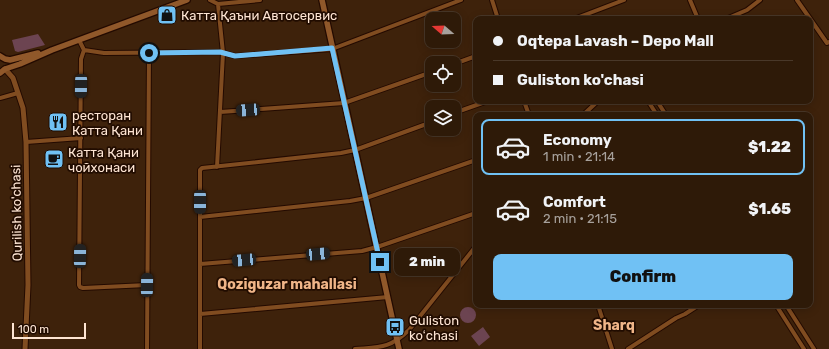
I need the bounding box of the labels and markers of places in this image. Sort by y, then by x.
shop icon: Катта Қаъни Автосервис [156,4,178,26]
place label: Катта Қаъни Автосервис [181,8,337,23]
place label: ресторан Катта Қани [72,108,143,138]
restaurant icon: ресторан Катта Қани [47,111,69,133]
place label: Катта Қани чойхонаси [68,145,139,175]
cafe icon: Катта Қани чойхонаси [43,148,65,170]
place label: Guliston koʻchasi [409,313,459,343]
bus stop icon: Guliston koʻchasi [384,316,406,338]

